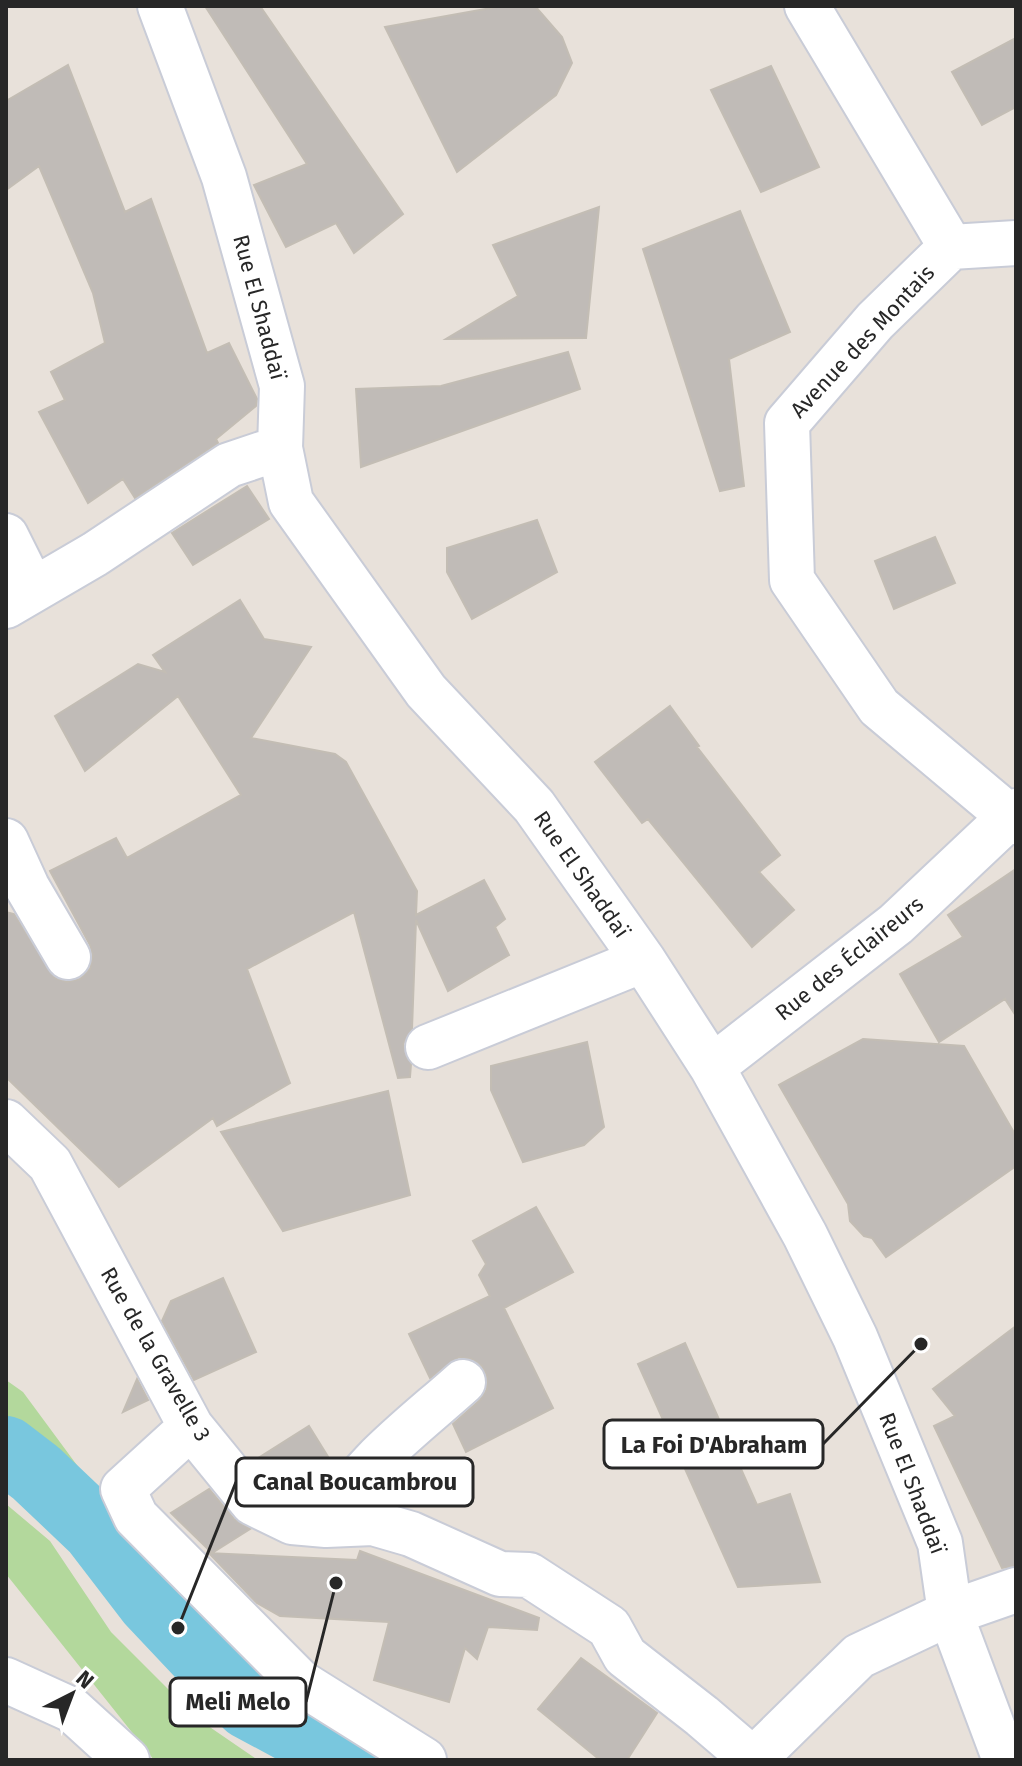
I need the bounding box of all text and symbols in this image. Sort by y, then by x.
street label: Rue El Shaddaï [227,232,292,383]
street label: Avenue des Montais [785,259,940,423]
street label: Rue El Shaddaï [528,805,636,944]
street label: Rue des Éclaireurs [770,890,929,1026]
street label: Rue de la Gravelle 3 [95,1262,216,1446]
street label: Rue El Shaddaï [873,1409,952,1558]
callout: La Foi D'Abraham [604,1420,823,1468]
text: La Foi D'Abraham [621,1431,807,1459]
callout: Canal Boucambrou [236,1458,473,1506]
text: Canal Boucambrou [253,1468,457,1496]
north arrow [32,1654,112,1734]
text: N [71,1665,100,1694]
callout: Meli Melo [170,1678,306,1726]
text: Meli Melo [186,1688,290,1716]

